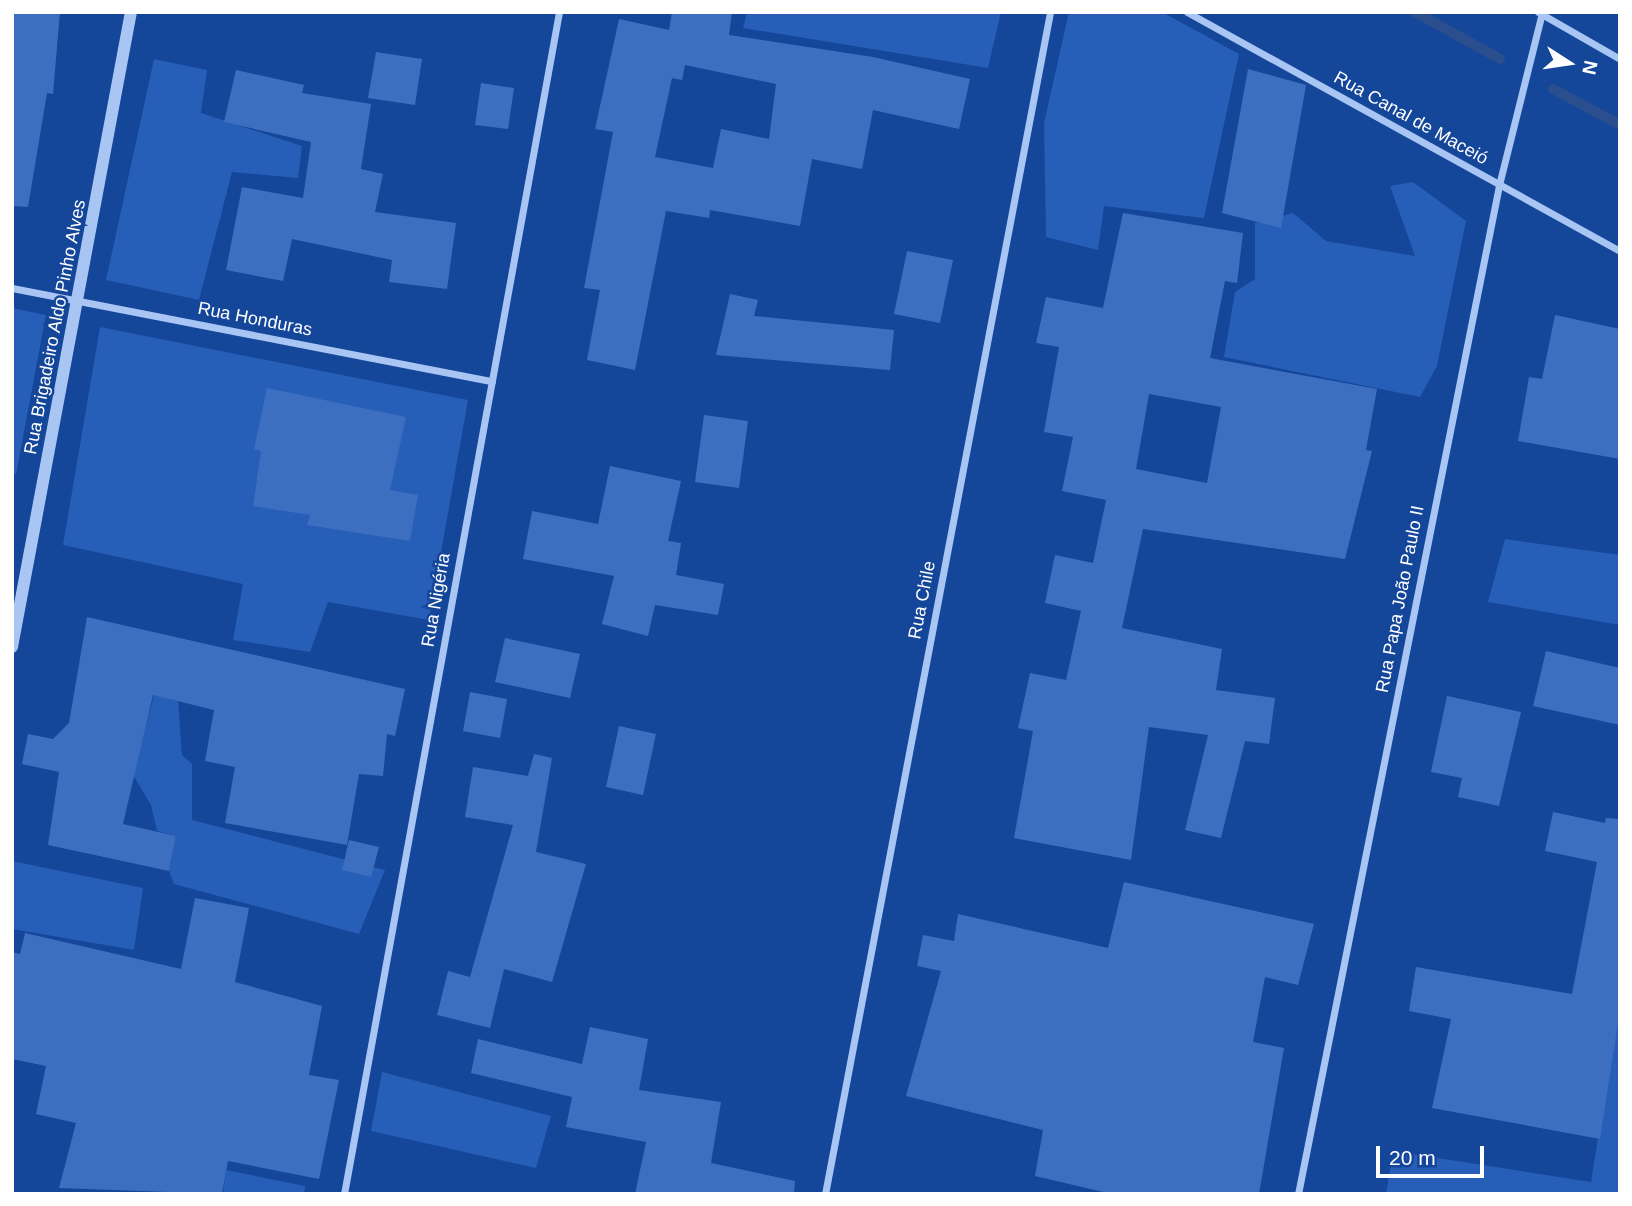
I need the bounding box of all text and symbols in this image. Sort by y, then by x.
north arrow [1534,28,1604,98]
text: N [1578,59,1602,76]
street label: Rua Canal de Maceió [1330,67,1492,169]
street label: Rua Brigadeiro Aldo Pinho Alves [19,197,91,457]
street label: Rua Honduras [196,297,314,341]
street label: Rua Papa João Paulo II [1371,504,1429,694]
street label: Rua Nigéria [417,551,455,649]
street label: Rua Chile [904,559,940,641]
scale bar [1380,1132,1488,1176]
text: 20 m [1389,1146,1436,1169]

